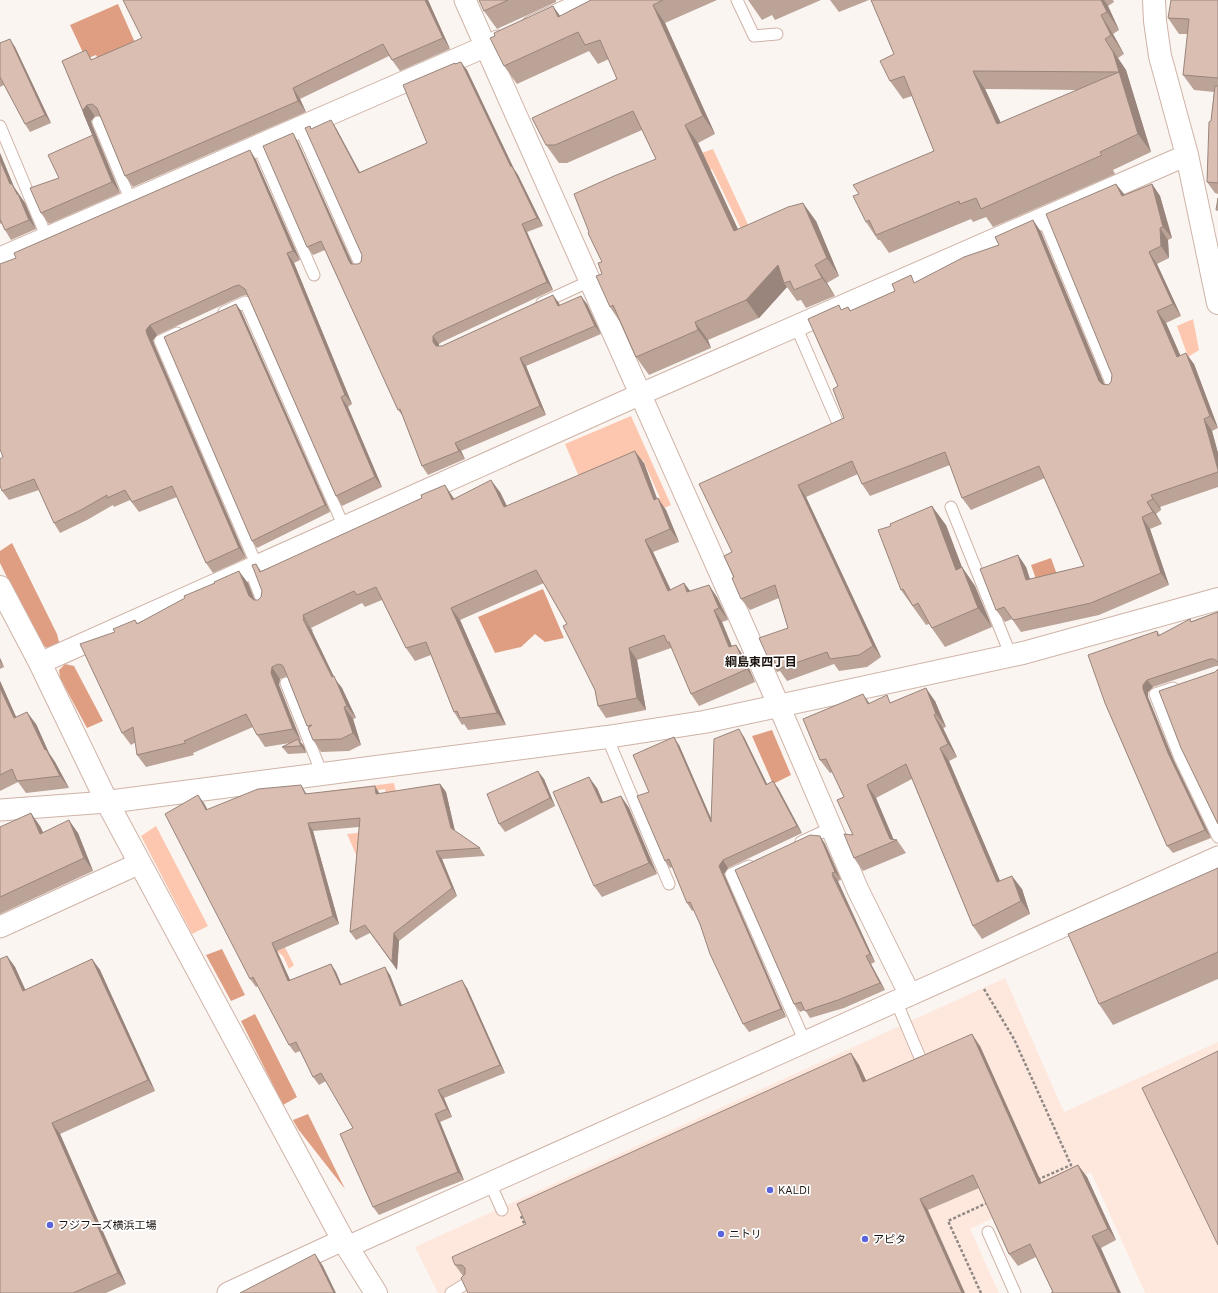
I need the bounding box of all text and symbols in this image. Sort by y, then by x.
district label: 綱島東四丁目 [725,655,797,669]
place label: KALDI [778,1184,810,1197]
marker: KALDI [765,1185,775,1195]
place label: フジフーズ横浜工場 [58,1219,156,1232]
marker: フジフーズ横浜工場 [45,1220,55,1230]
place label: ニトリ [729,1228,762,1241]
marker: ニトリ [716,1229,726,1239]
place label: アピタ [873,1233,906,1246]
marker: アピタ [860,1234,870,1244]

